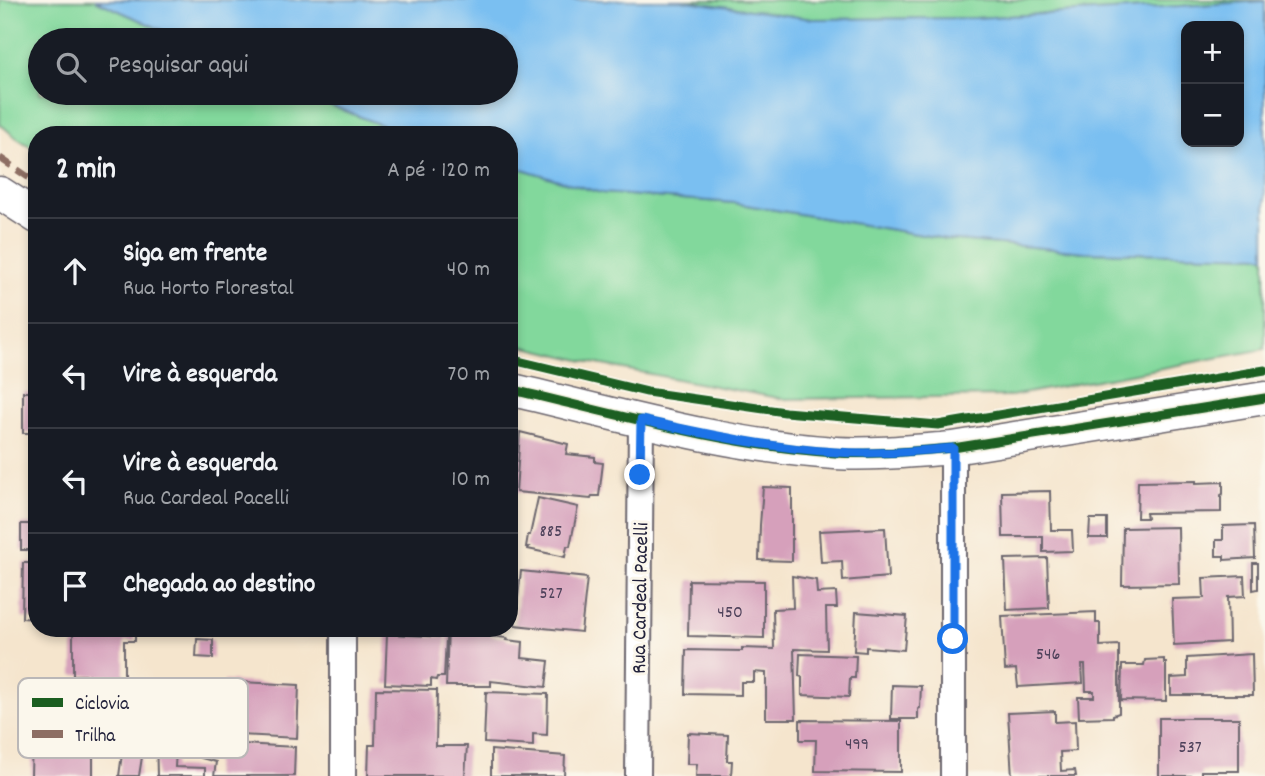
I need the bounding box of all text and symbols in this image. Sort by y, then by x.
map controls [1181,21,1244,147]
button: + [1181,21,1244,84]
search box [28,28,518,105]
icon: search [52,48,90,86]
text: Pesquisar aqui [108,48,248,85]
button: − [1181,84,1244,147]
text: 2 min [56,150,116,193]
text: A pé · 120 m [387,155,490,188]
text: Siga em frente [123,236,267,273]
icon: ahead [56,252,94,290]
text: 40 m [447,254,490,287]
text: Rua Horto Florestal [123,273,294,306]
icon: left [56,357,94,395]
text: Vire à esquerda [123,357,277,394]
text: 70 m [448,359,490,392]
text: Vire à esquerda [123,446,277,483]
route end [624,459,655,490]
icon: left [56,462,94,500]
text: 10 m [451,464,490,497]
text: Rua Cardeal Pacelli [123,483,289,516]
house number: 885 [540,520,562,545]
street label: Rua Cardeal Pacelli [626,522,658,674]
icon: arrive [56,567,94,605]
text: Chegada ao destino [123,567,315,604]
house number: 527 [539,582,563,607]
house number: 450 [717,601,743,626]
route start [937,623,968,654]
house number: 546 [1036,643,1060,668]
legend [18,678,248,758]
text: Ciclovia [75,692,130,719]
text: Trilha [75,724,116,751]
house number: 499 [845,733,869,758]
house number: 537 [1178,736,1202,761]

